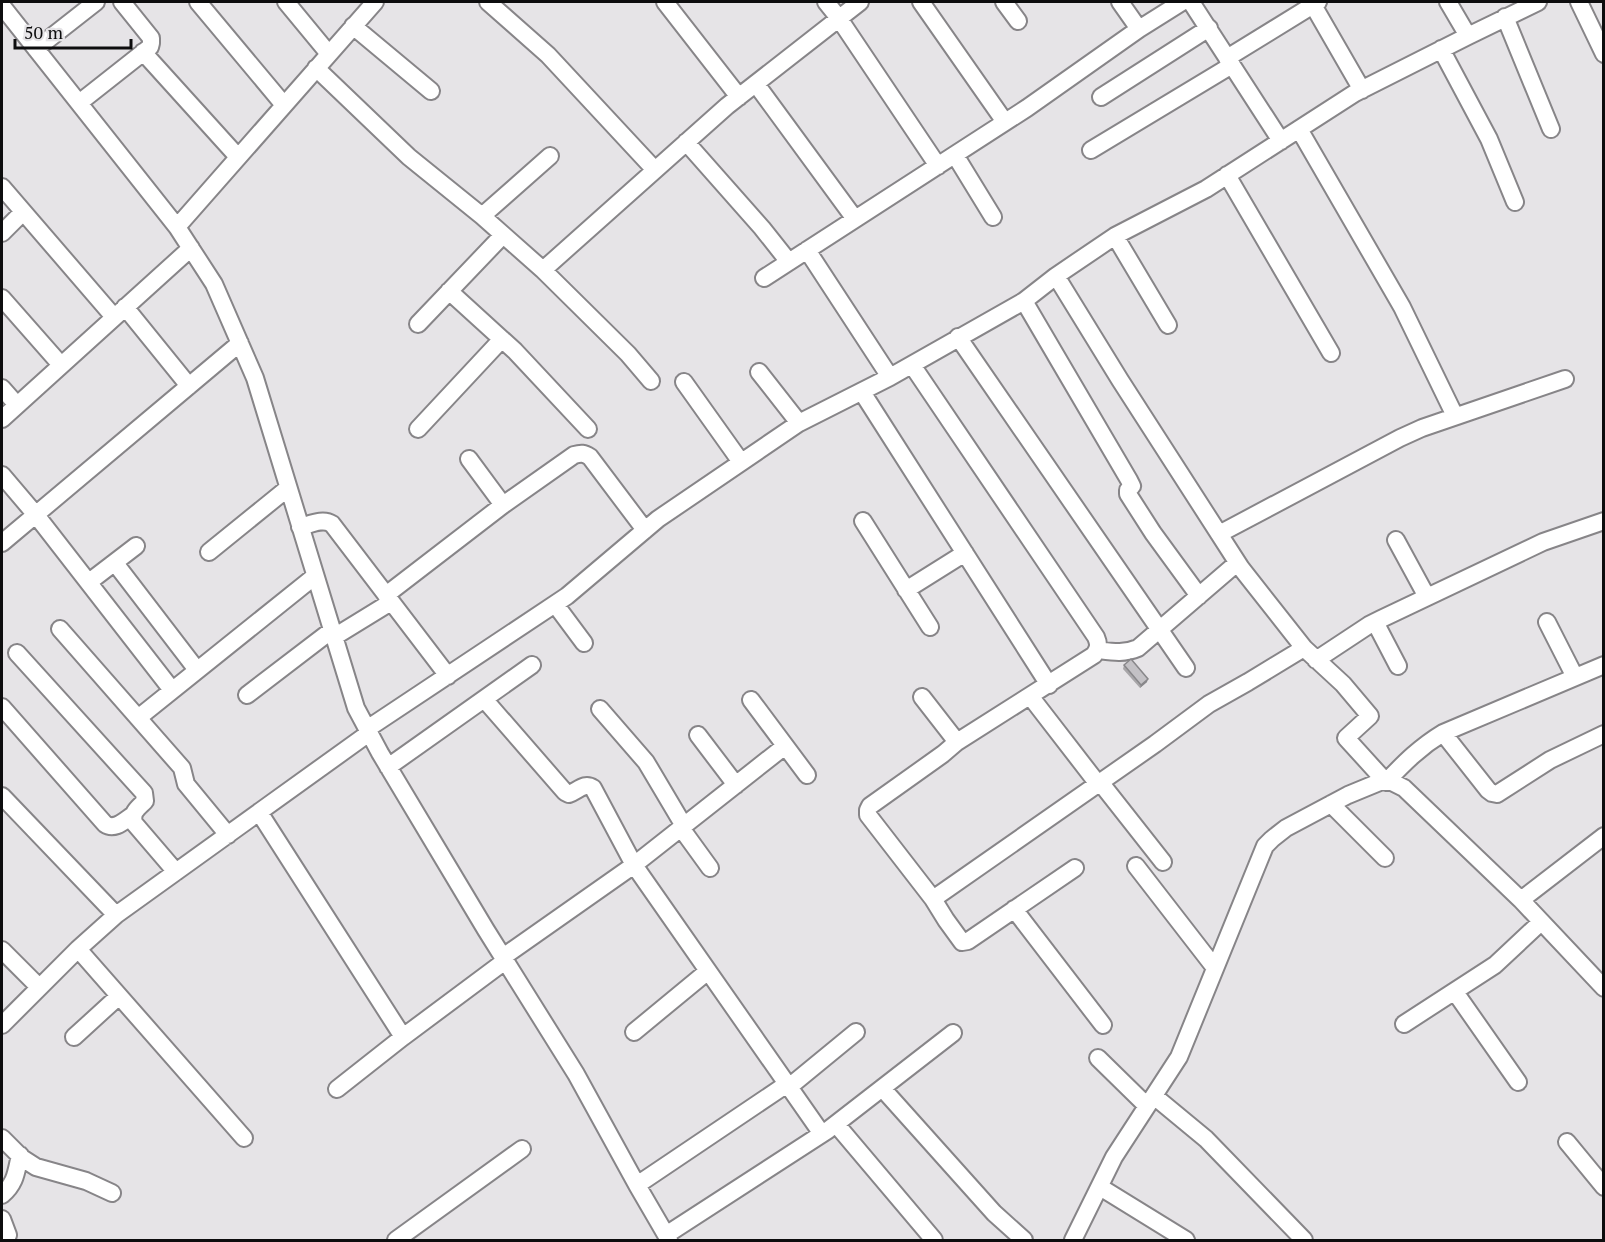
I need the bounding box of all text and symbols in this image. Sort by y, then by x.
scale bar [15,12,130,50]
text: 50 m [24,20,64,44]

